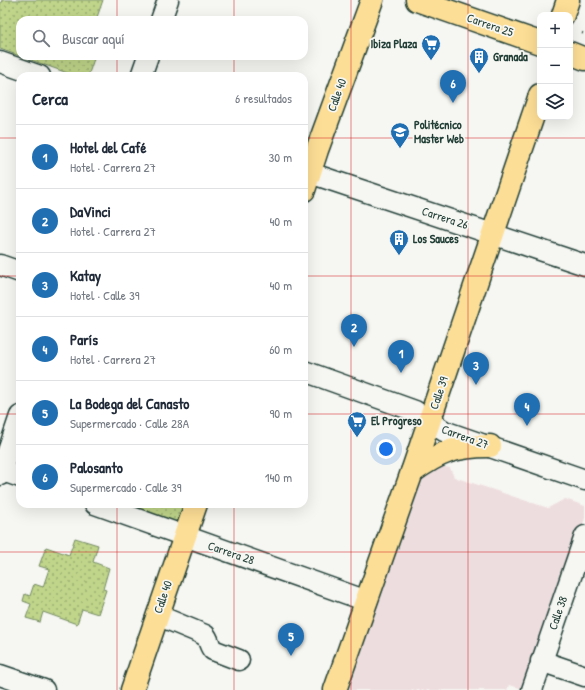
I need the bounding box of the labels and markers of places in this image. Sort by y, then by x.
supermarket icon: Ibiza Plaza [420,33,442,61]
place label: Ibiza Plaza [370,35,417,52]
building icon: Granada [468,46,490,74]
place label: Granada [493,48,528,65]
pin: 6 [440,70,466,103]
place label: Politécnico Master Web [414,116,464,147]
school or university icon: Politécnico Master Web [389,121,411,149]
building icon: Los Sauces [388,228,410,256]
place label: Los Sauces [413,230,459,247]
pin: 2 [341,314,367,347]
pin: 1 [388,340,414,373]
pin: 3 [463,352,489,385]
pin: 4 [514,393,540,426]
supermarket icon: El Progreso [346,410,368,438]
place label: El Progreso [371,412,422,430]
pin: 5 [278,623,304,656]

